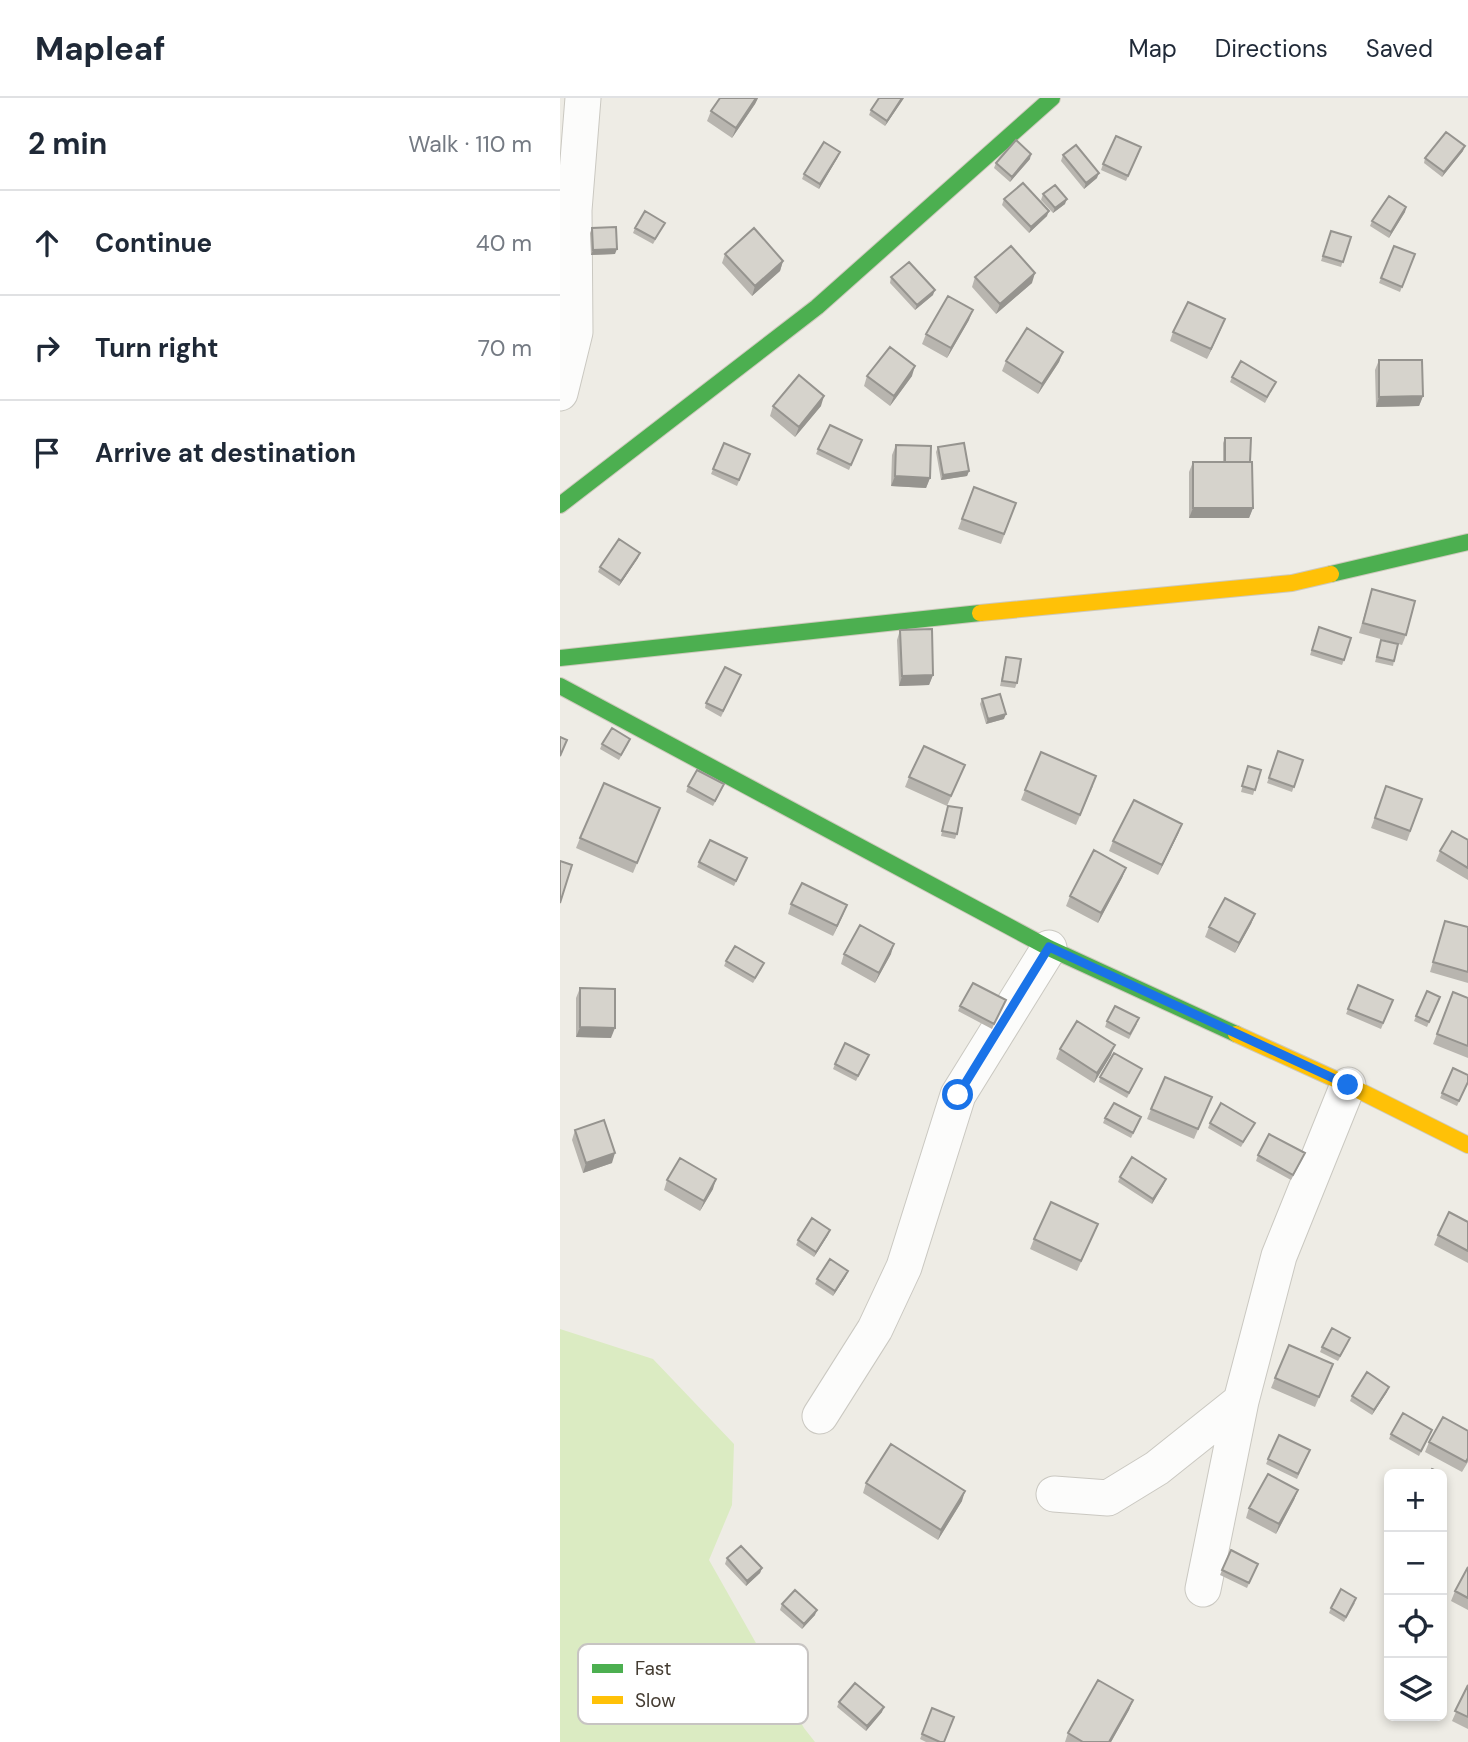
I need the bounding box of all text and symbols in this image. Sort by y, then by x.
text: Mapleaf [35,27,165,70]
text: Map [1129,33,1177,64]
text: Directions [1215,33,1328,64]
text: Saved [1366,33,1433,64]
text: 2 min [28,124,107,163]
text: Walk · 110 m [408,129,532,159]
icon: ahead [28,224,66,262]
text: Continue [95,226,212,260]
text: 40 m [476,228,532,258]
icon: right [28,329,66,367]
text: Turn right [95,331,219,365]
text: 70 m [478,333,532,363]
icon: arrive [28,434,66,472]
text: Arrive at destination [95,436,356,470]
route end [1332,1069,1363,1100]
route start [942,1079,973,1110]
map controls [1384,1469,1447,1721]
button: + [1384,1469,1447,1532]
button: − [1384,1532,1447,1595]
button: locate [1384,1595,1447,1658]
legend [578,1644,808,1724]
text: Fast [635,1656,671,1681]
button: layers [1384,1658,1447,1721]
text: Slow [635,1688,676,1713]

